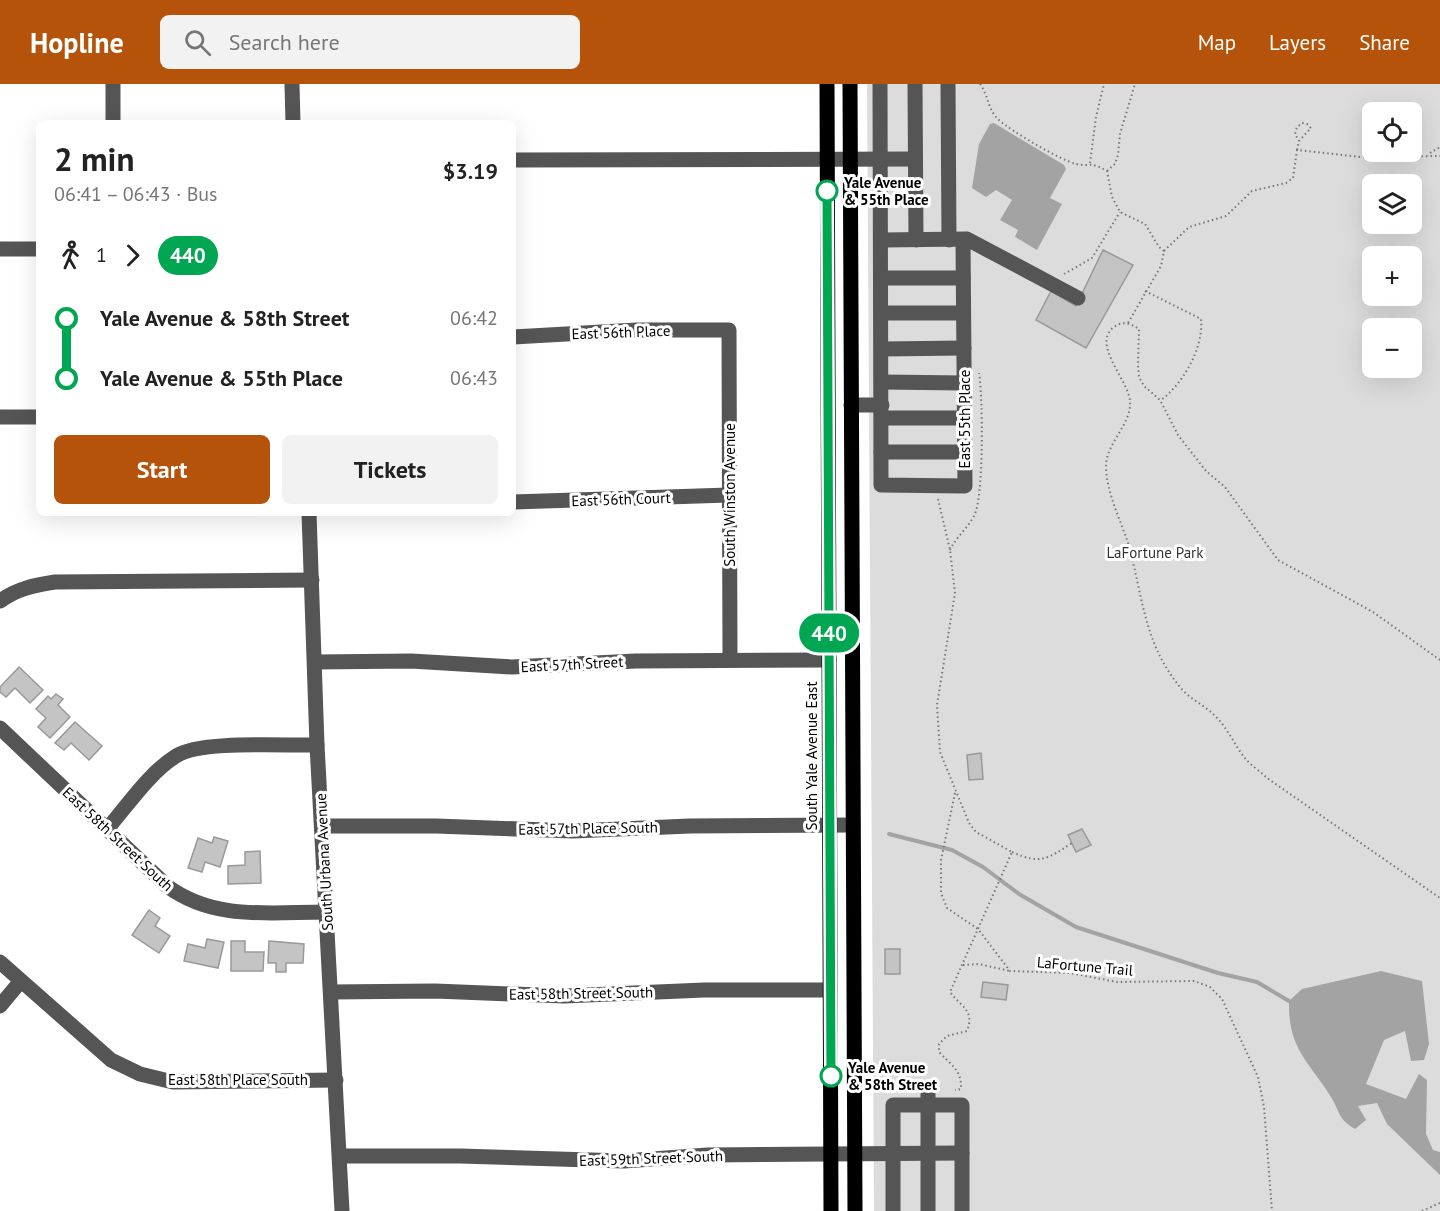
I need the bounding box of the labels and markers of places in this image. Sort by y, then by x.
place label: Yale Avenue & 55th Place [843,173,929,209]
marker: Yale Avenue & 55th Place [816,180,838,202]
place label: Yale Avenue & 58th Street [847,1058,938,1094]
marker: Yale Avenue & 58th Street [820,1065,842,1087]

